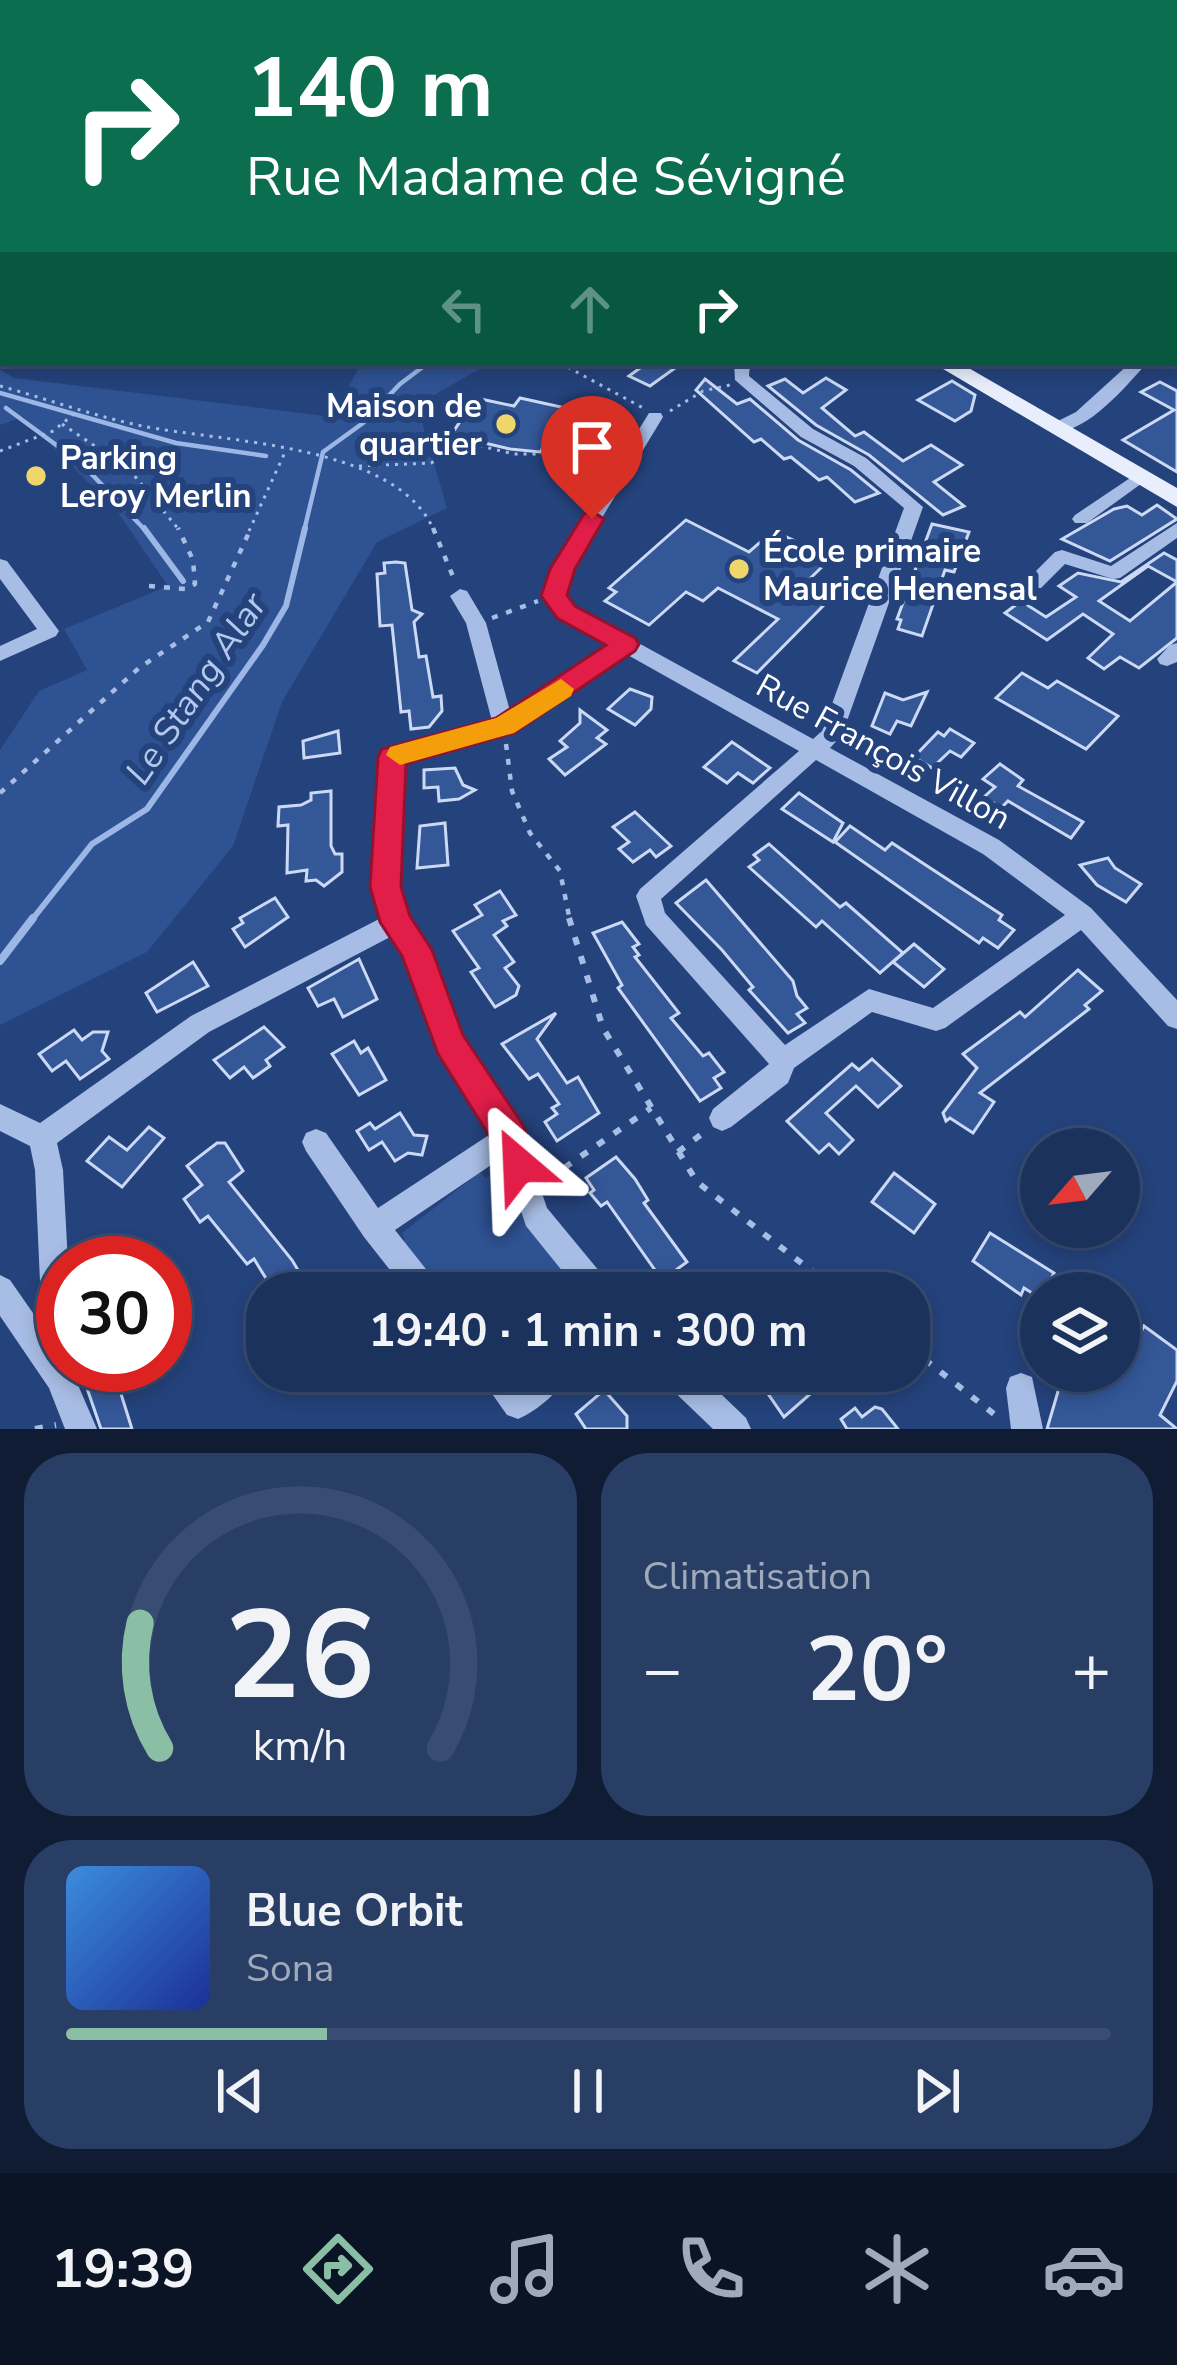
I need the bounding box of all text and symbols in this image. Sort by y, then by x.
text: 140 m [246,31,494,146]
icon: right [48,48,204,204]
text: Rue Madame de Sévigné [246,140,846,214]
icon: left [431,276,497,342]
icon: ahead [557,276,623,342]
icon: right [683,276,749,342]
place label: Maison de quartier [326,384,482,467]
pin [541,396,643,519]
marker: Maison de quartier [493,411,519,437]
icon: arrive [559,414,625,480]
place label: Parking Leroy Merlin [60,436,252,519]
marker: Parking Leroy Merlin [23,463,49,489]
place label: École primaire Maurice Henensal [763,529,1037,612]
marker: École primaire Maurice Henensal [726,556,752,582]
water label: Le Stang Alar [114,583,279,794]
street label: Rue François Villon [748,664,1019,841]
position arrow [456,1102,582,1228]
north arrow [1020,1128,1140,1248]
map controls [1020,1128,1140,1392]
speed limit sign: 30 [36,1236,192,1392]
button: layers [1020,1272,1140,1392]
text: 19:40 · 1 min · 300 m [368,1301,808,1362]
text: Climatisation [643,1550,872,1603]
text: 26 [225,1571,375,1741]
text: 20° [806,1609,948,1732]
text: − [643,1625,682,1715]
text: + [1071,1625,1111,1715]
text: km/h [253,1716,348,1774]
text: Blue Orbit [246,1881,463,1942]
text: Sona [246,1942,335,1995]
icon: previous [207,2058,273,2124]
icon: pause [555,2058,621,2124]
icon: next [904,2058,970,2124]
icon: directions [296,2227,380,2311]
icon: music [483,2227,567,2311]
icon: phone [669,2227,753,2311]
icon: climate [855,2227,939,2311]
icon: car [1042,2227,1126,2311]
text: 19:39 [51,2232,194,2306]

